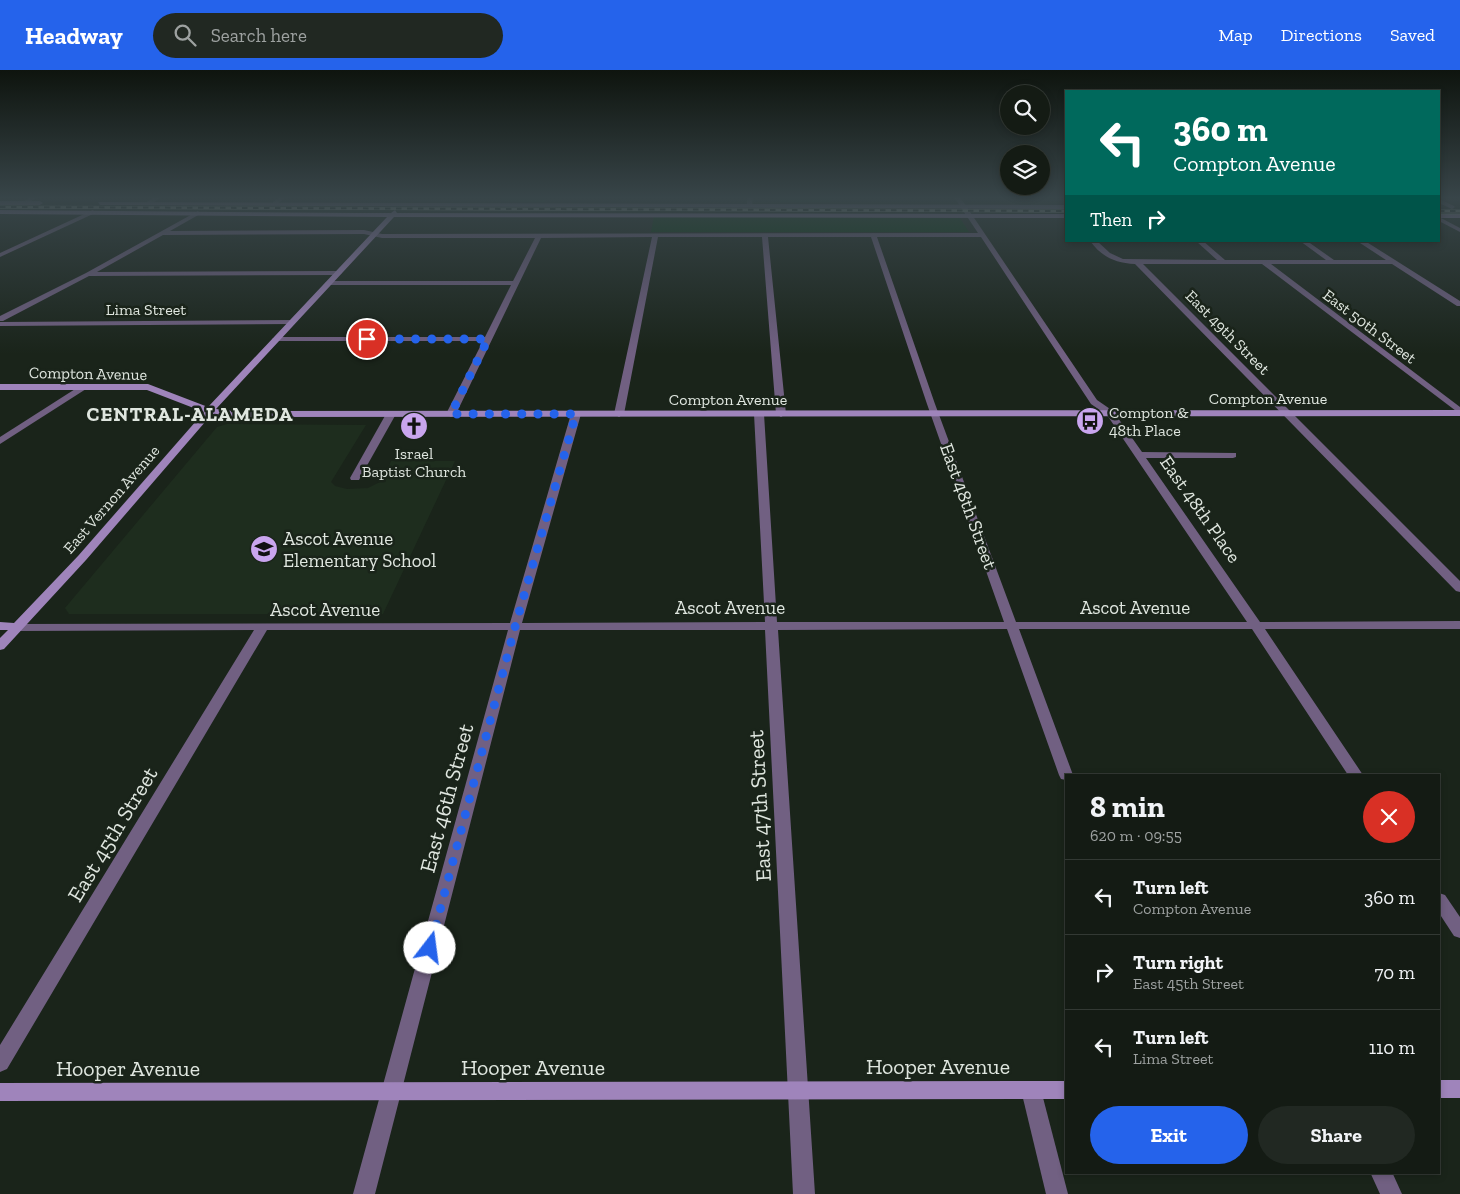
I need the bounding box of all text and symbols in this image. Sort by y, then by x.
search box [153,13,503,58]
text: Headway [25,21,123,50]
icon: search [171,21,199,49]
text: Search here [211,24,307,47]
text: Map [1218,24,1253,46]
text: Directions [1281,24,1362,46]
text: Saved [1390,24,1435,46]
map controls [1000,85,1050,195]
button: search [1000,85,1050,135]
text: 360 m [1173,108,1268,150]
icon: left [1090,110,1155,175]
button: layers [1000,145,1050,195]
text: Compton Avenue [1173,150,1336,177]
icon: right [1142,205,1170,233]
text: Then [1090,208,1132,231]
street label: East 50th Street [1319,285,1420,368]
street label: East 49th Street [1182,286,1274,378]
street label: Lima Street [106,300,186,319]
pin [346,318,388,360]
icon: arrive [353,325,381,353]
street label: Compton Avenue [29,363,147,384]
street label: Compton Avenue [1209,389,1327,408]
street label: Compton Avenue [669,390,787,409]
district label: CENTRAL-ALAMEDA [87,402,293,426]
place label: Compton & 48th Place [1109,403,1189,440]
bus stop icon: Compton & 48th Place [1075,406,1105,436]
church icon: Israel Baptist Church [399,411,429,441]
street label: East 48th Street [935,440,1002,572]
street label: East Vernon Avenue [59,441,164,557]
place label: Israel Baptist Church [362,444,466,481]
street label: East 48th Place [1155,451,1246,567]
place label: Ascot Avenue Elementary School [283,527,436,572]
school or university icon: Ascot Avenue Elementary School [249,534,279,564]
street label: Ascot Avenue [675,596,785,619]
street label: Ascot Avenue [1080,596,1190,619]
street label: Ascot Avenue [270,598,380,621]
street label: East 46th Street [414,720,480,876]
street label: East 47th Street [742,729,777,882]
street label: East 45th Street [62,761,164,907]
text: 8 min [1090,789,1165,825]
button: close [1363,791,1415,843]
text: 620 m · 09:55 [1090,826,1182,845]
text: Turn left [1133,876,1208,899]
icon: left [1090,883,1118,911]
text: 360 m [1364,886,1415,909]
text: Compton Avenue [1133,899,1251,918]
position arrow [403,921,455,973]
text: Turn right [1133,951,1223,974]
icon: right [1090,958,1118,986]
text: 70 m [1374,961,1415,984]
text: East 45th Street [1133,974,1244,993]
text: Turn left [1133,1026,1208,1049]
icon: left [1090,1033,1118,1061]
text: 110 m [1369,1036,1415,1059]
text: Lima Street [1133,1049,1214,1068]
street label: Hooper Avenue [866,1053,1010,1080]
street label: Hooper Avenue [461,1054,605,1081]
street label: Hooper Avenue [56,1055,200,1082]
button: Exit [1090,1106,1248,1164]
button: Share [1258,1106,1415,1164]

